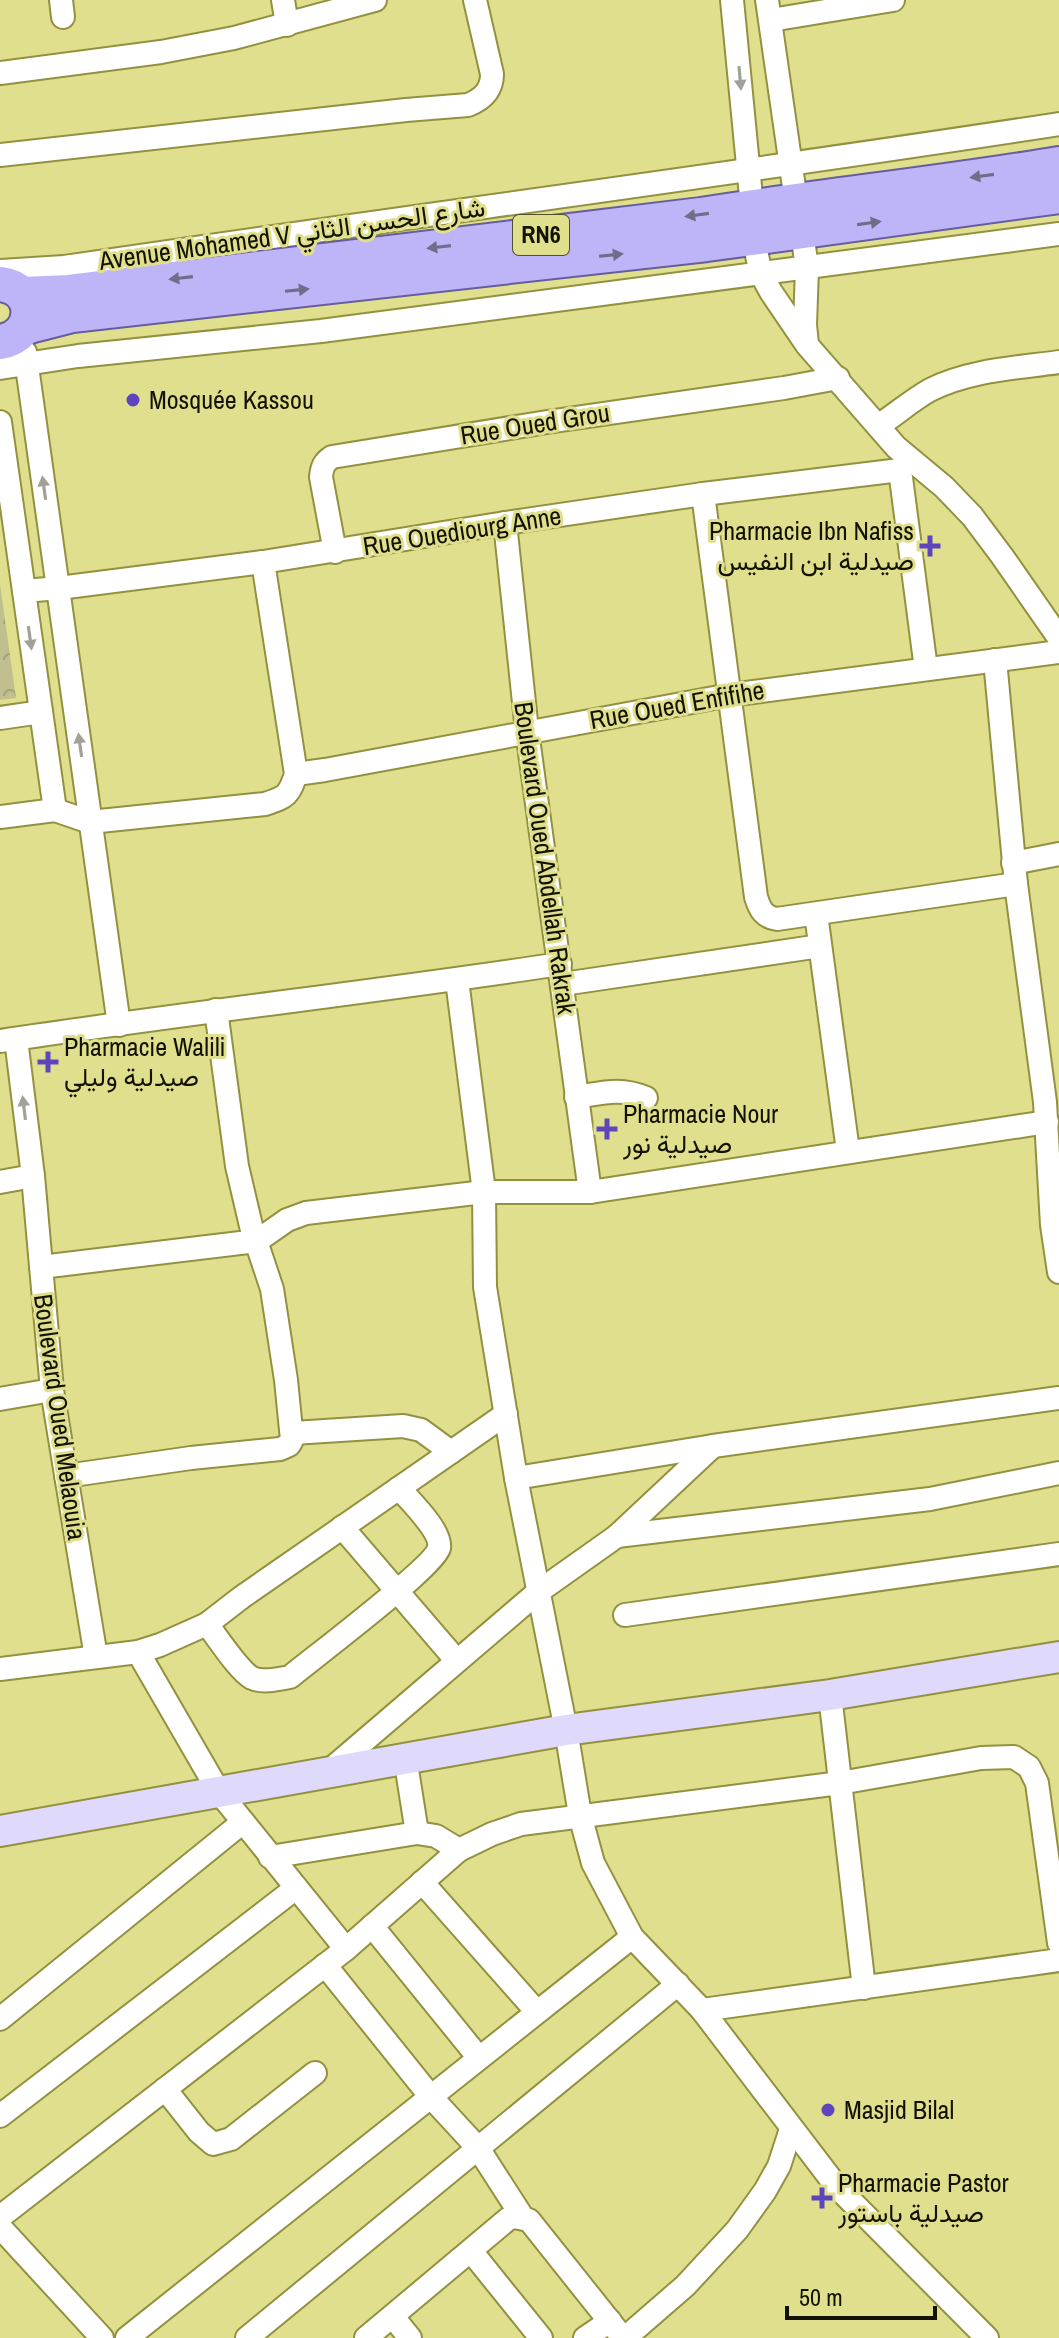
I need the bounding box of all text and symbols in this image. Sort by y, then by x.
one-way arrow [734,66,747,91]
one-way arrow [969,170,994,183]
street label: Avenue Mohamed V شارع الحسن الثاني [96,189,488,282]
one-way arrow [684,209,709,222]
road number: RN6 [513,215,569,255]
one-way arrow [857,216,882,229]
one-way arrow [426,241,451,254]
one-way arrow [599,248,624,261]
one-way arrow [168,272,193,285]
one-way arrow [285,283,310,296]
place label: Mosquée Kassou [149,382,314,417]
marker: Mosquée Kassou [124,391,142,409]
street label: Rue Oued Grou [458,394,612,453]
one-way arrow [37,475,50,500]
street label: Rue Ouediourg Anne [360,498,564,563]
place label: Pharmacie Ibn Nafiss صيدلية ابن النفيس [709,513,914,578]
marker: Pharmacie Ibn Nafiss صيدلية ابن النفيس [921,537,939,555]
one-way arrow [24,626,37,651]
street label: Rue Oued Enfifihe [587,672,767,737]
street label: Boulevard Oued Abdellah Rakrak [506,699,585,1017]
one-way arrow [73,732,86,757]
place label: Pharmacie Walili صيدلية وليلي [64,1029,226,1098]
marker: Pharmacie Walili صيدلية وليلي [39,1053,57,1071]
one-way arrow [18,1095,31,1120]
place label: Pharmacie Nour صيدلية نور [622,1096,778,1161]
marker: Pharmacie Nour صيدلية نور [598,1120,616,1138]
street label: Boulevard Oued Melaouia [26,1292,95,1542]
place label: Masjid Bilal [844,2092,954,2127]
marker: Masjid Bilal [819,2101,837,2119]
place label: Pharmacie Pastor صيدلية باستور [837,2165,1009,2230]
marker: Pharmacie Pastor صيدلية باستور [813,2189,831,2207]
scale bar [787,2270,935,2320]
text: 50 m [799,2281,843,2313]

